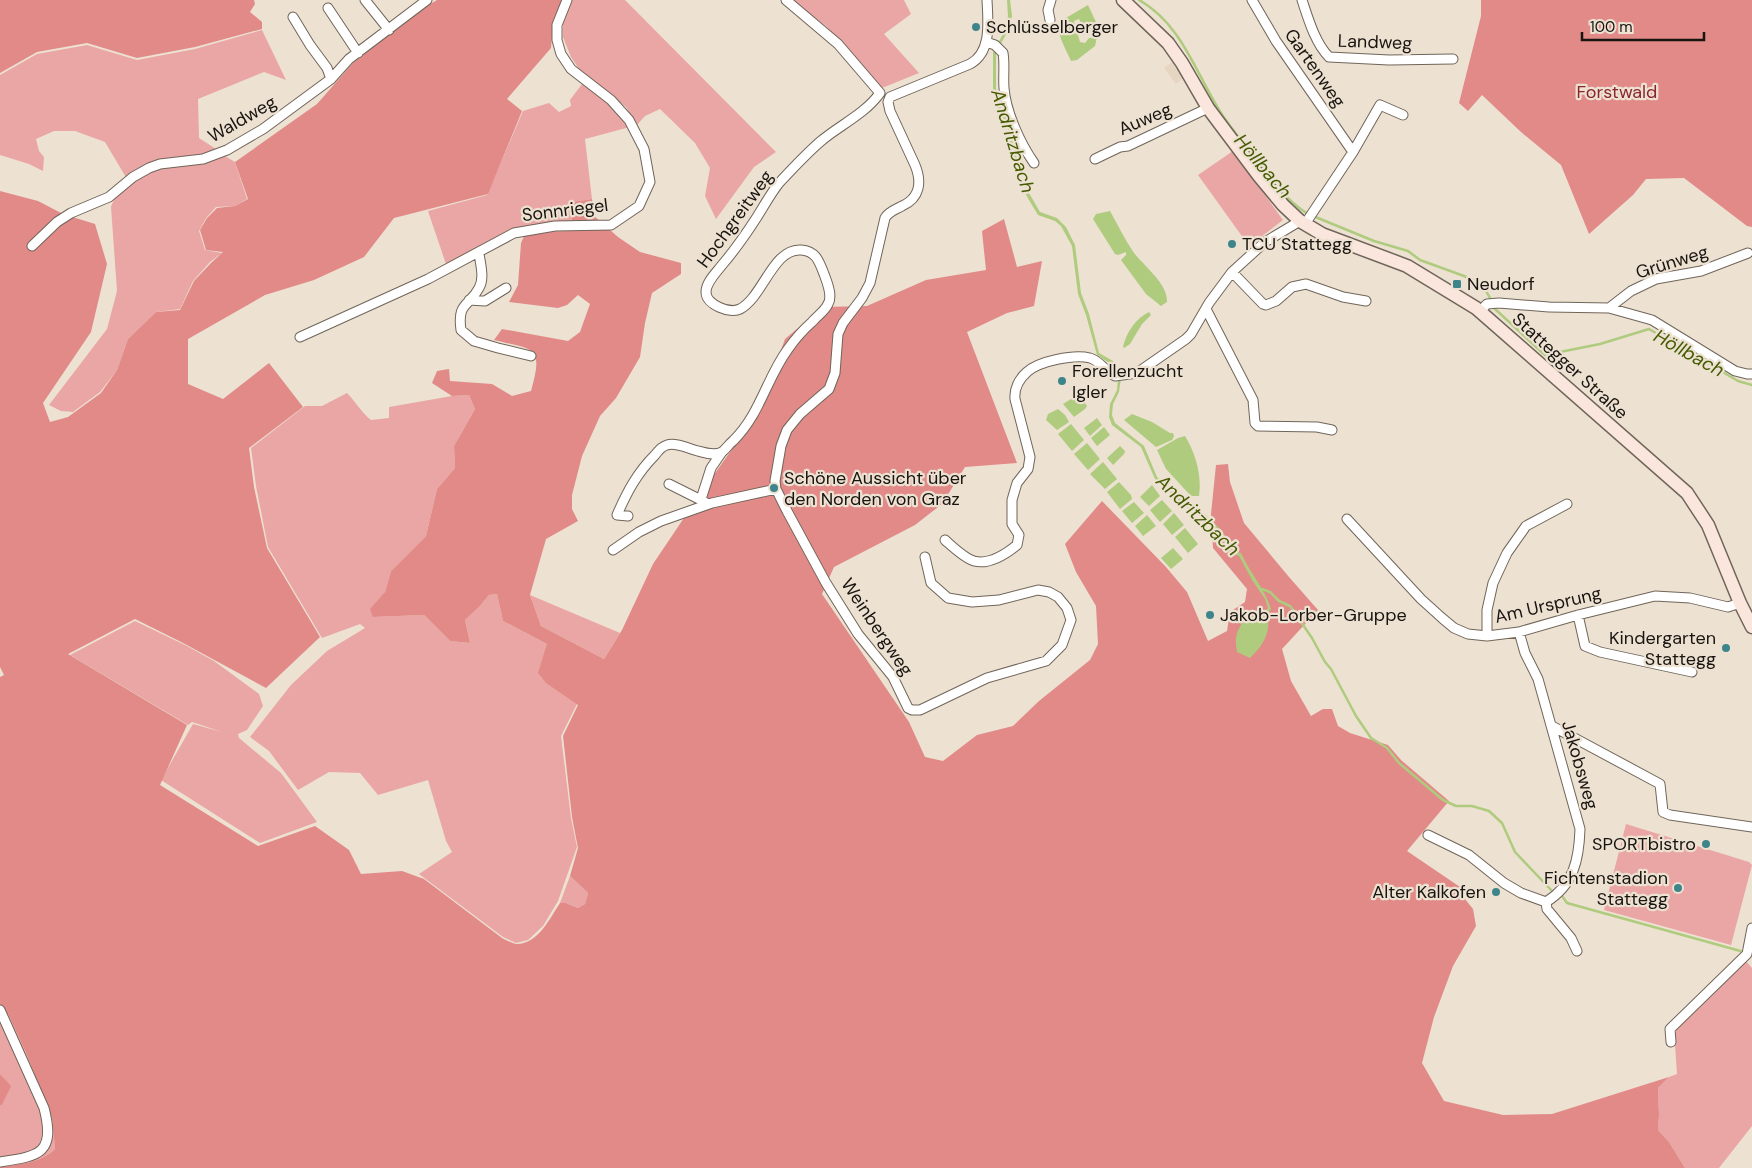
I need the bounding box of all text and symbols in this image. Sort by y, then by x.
scale bar [1582,10,1704,42]
place label: Schlüsselberger [986,15,1119,39]
text: 100 m [1590,17,1633,37]
marker: Schlüsselberger [970,21,982,33]
street label: Gartenweg [1279,24,1351,112]
street label: Landweg [1337,29,1413,55]
park label: Forstwald [1577,80,1657,104]
water label: Andritzbach [985,85,1041,196]
street label: Waldweg [203,90,281,148]
street label: Auweg [1115,97,1175,141]
water label: Höllbach [1229,128,1297,204]
street label: Hochgreitweg [691,165,779,273]
street label: Sonnriegel [520,193,610,227]
place label: TCU Stattegg [1242,232,1352,256]
marker: TCU Stattegg [1226,238,1238,250]
street label: Grünweg [1633,240,1711,284]
place label: Neudorf [1467,272,1535,296]
marker: Neudorf [1451,278,1463,290]
street label: Stattegger Straße [1507,307,1633,425]
water label: Höllbach [1649,323,1729,383]
place label: Forellenzucht Igler [1072,359,1183,404]
marker: Forellenzucht Igler [1056,375,1068,387]
place label: Schöne Aussicht über den Norden von Graz [784,466,967,511]
water label: Andritzbach [1150,468,1245,561]
marker: Schöne Aussicht über den Norden von Graz [768,482,780,494]
street label: Weinbergweg [835,573,919,681]
street label: Am Ursprung [1492,581,1604,629]
place label: Jakob-Lorber-Gruppe [1220,603,1407,627]
marker: Jakob-Lorber-Gruppe [1204,609,1216,621]
place label: Kindergarten Stattegg [1609,626,1716,671]
marker: Kindergarten Stattegg [1720,642,1732,654]
street label: Jakobsweg [1556,718,1604,812]
place label: SPORTbistro [1592,832,1696,856]
marker: SPORTbistro [1700,838,1712,850]
place label: Fichtenstadion Stattegg [1544,866,1668,911]
place label: Alter Kalkofen [1372,880,1486,904]
marker: Fichtenstadion Stattegg [1672,882,1684,894]
marker: Alter Kalkofen [1490,886,1502,898]

